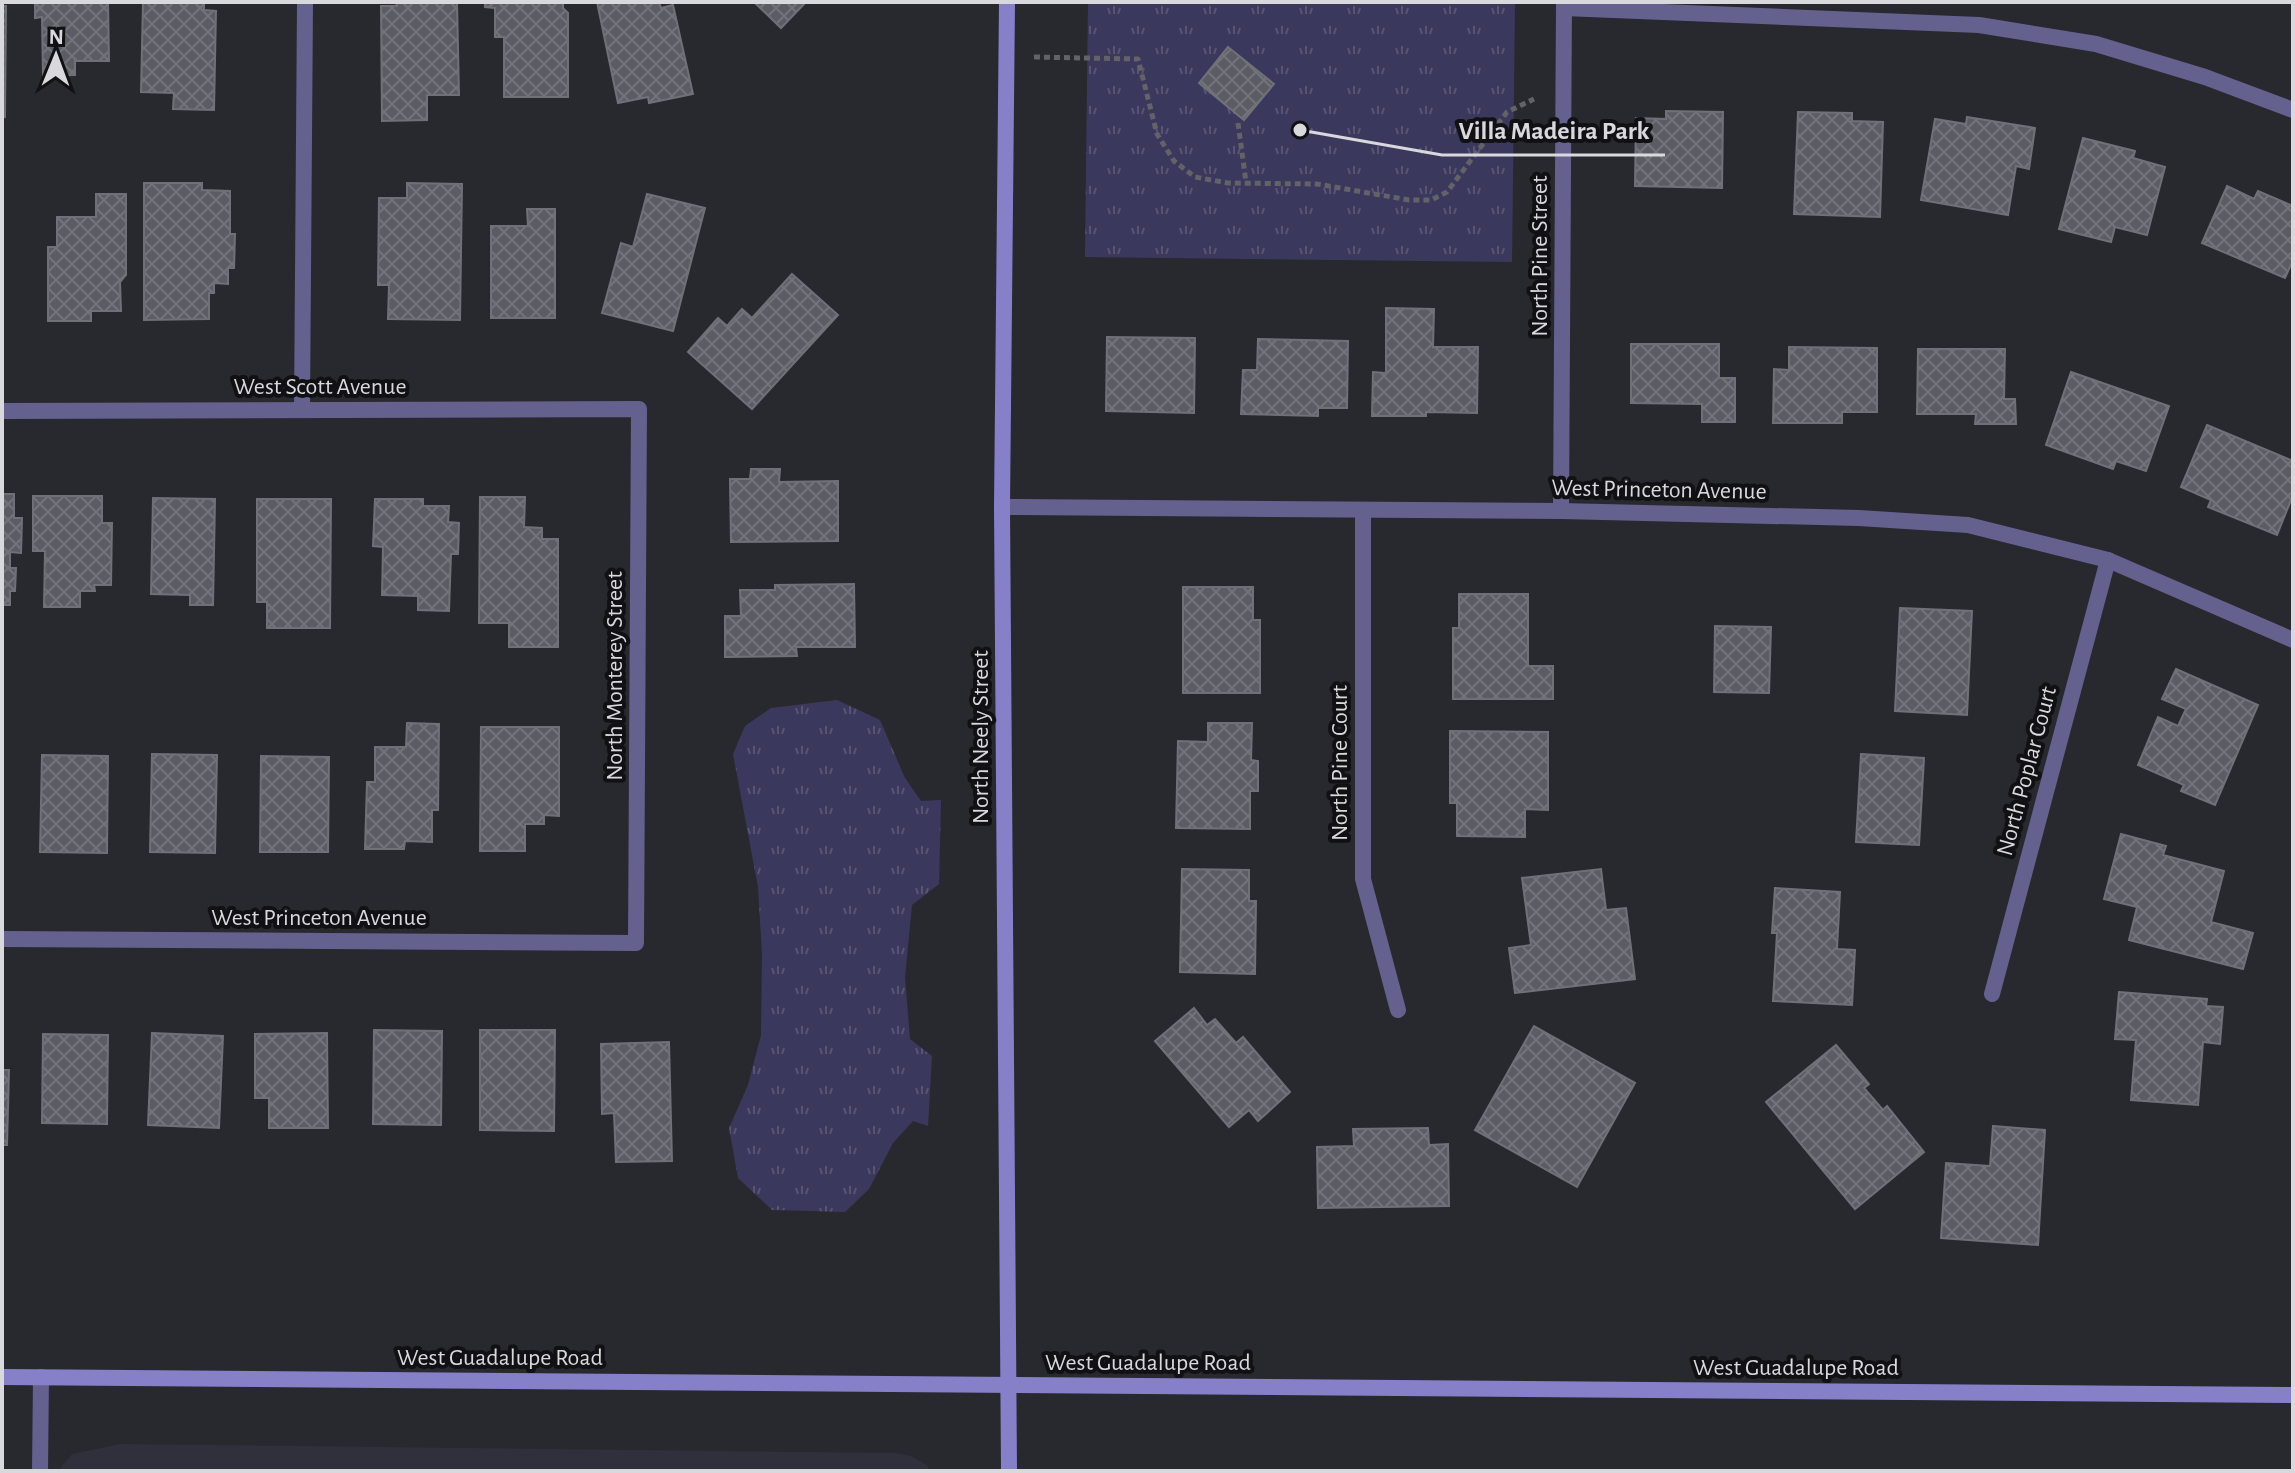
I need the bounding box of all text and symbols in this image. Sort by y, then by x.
north arrow [16,16,96,96]
text: N [48,26,64,48]
callout: Villa Madeira Park [1442,105,1665,155]
text: Villa Madeira Park [1459,118,1650,144]
street label: North Pine Street [1528,175,1552,337]
street label: West Scott Avenue [233,375,407,399]
street label: West Princeton Avenue [1551,476,1767,504]
street label: North Monterey Street [603,571,627,781]
street label: North Neely Street [969,650,993,824]
street label: North Poplar Court [1993,684,2061,859]
street label: North Pine Court [1328,685,1352,841]
street label: West Princeton Avenue [211,906,427,930]
street label: West Guadalupe Road [397,1346,603,1370]
street label: West Guadalupe Road [1045,1351,1251,1375]
street label: West Guadalupe Road [1693,1356,1899,1380]

